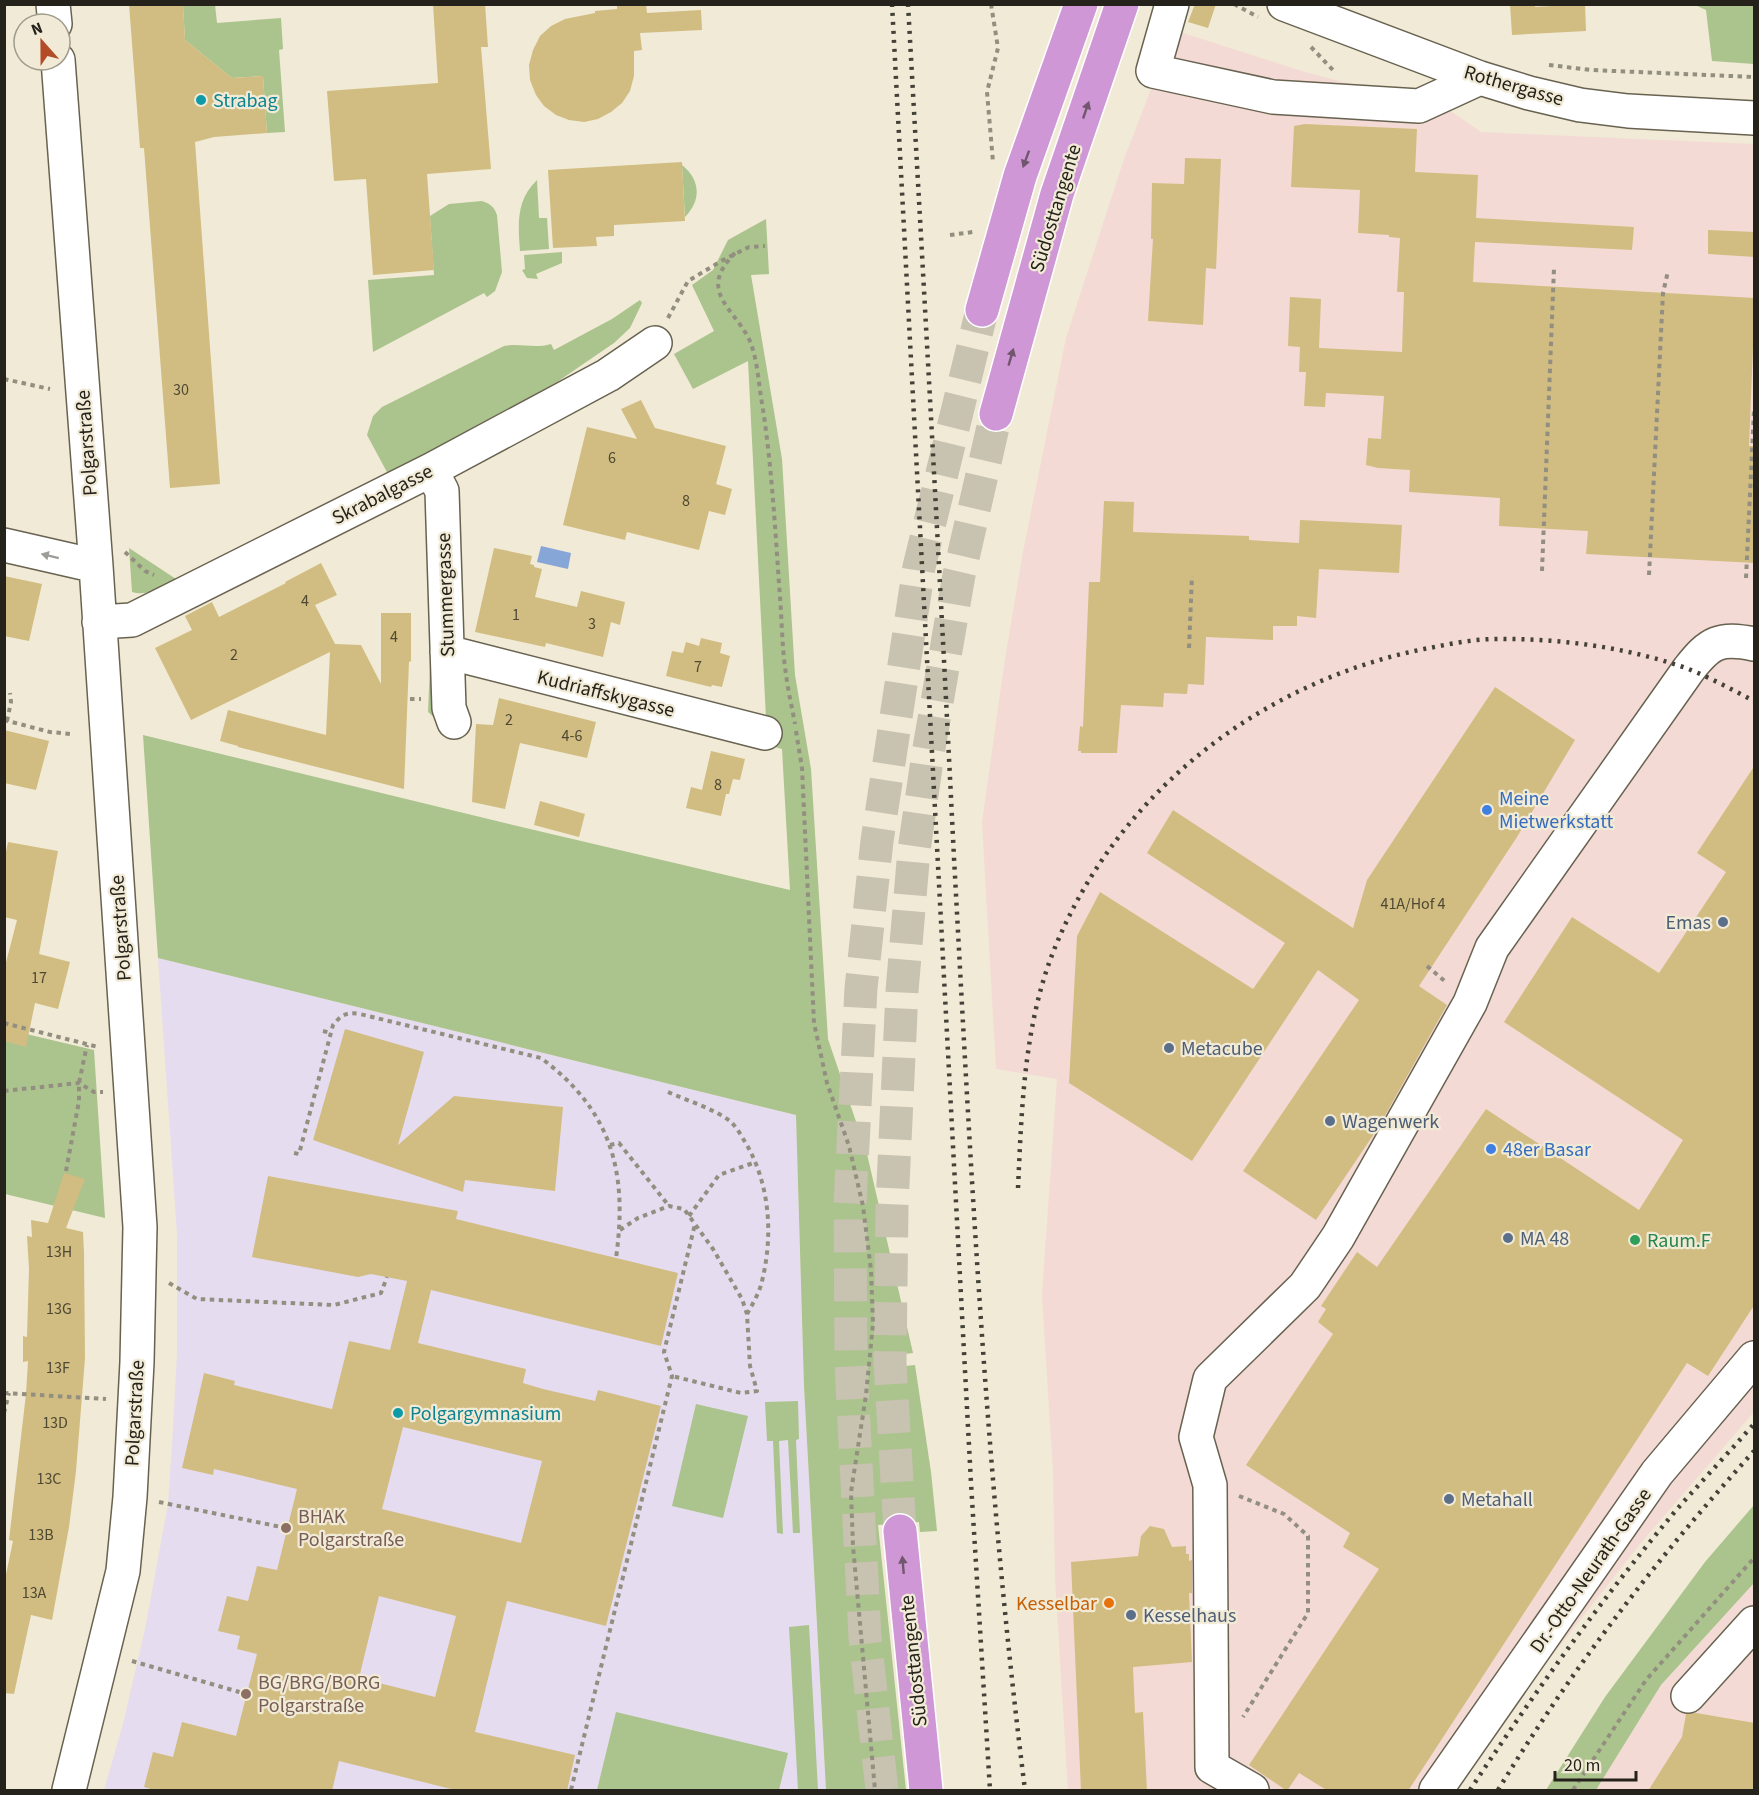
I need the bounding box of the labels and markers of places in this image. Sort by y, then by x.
place label: Strabag [213,87,277,115]
marker: Strabag [194,93,208,107]
place label: Meine Mietwerkstatt [1499,785,1613,836]
marker: Meine Mietwerkstatt [1480,803,1494,817]
place label: Emas [1665,909,1711,937]
marker: Emas [1716,915,1730,929]
place label: Metacube [1181,1035,1263,1063]
marker: Metacube [1162,1041,1176,1055]
place label: Wagenwerk [1342,1108,1439,1136]
marker: Wagenwerk [1323,1114,1337,1128]
place label: 48er Basar [1503,1136,1591,1164]
marker: 48er Basar [1484,1142,1498,1156]
place label: MA 48 [1520,1225,1569,1253]
place label: Raum.F [1647,1227,1711,1255]
marker: MA 48 [1501,1231,1515,1245]
marker: Raum.F [1628,1233,1642,1247]
place label: Polgargymnasium [410,1400,561,1428]
marker: Polgargymnasium [391,1406,405,1420]
place label: Metahall [1461,1486,1533,1514]
marker: Metahall [1442,1492,1456,1506]
place label: BHAK Polgarstraße [298,1503,404,1554]
marker: BHAK Polgarstraße [279,1521,293,1535]
place label: Kesselbar [1016,1590,1097,1618]
marker: Kesselbar [1102,1596,1116,1610]
place label: Kesselhaus [1143,1602,1236,1630]
marker: Kesselhaus [1124,1608,1138,1622]
place label: BG/BRG/BORG Polgarstraße [258,1669,380,1720]
marker: BG/BRG/BORG Polgarstraße [239,1687,253,1701]

